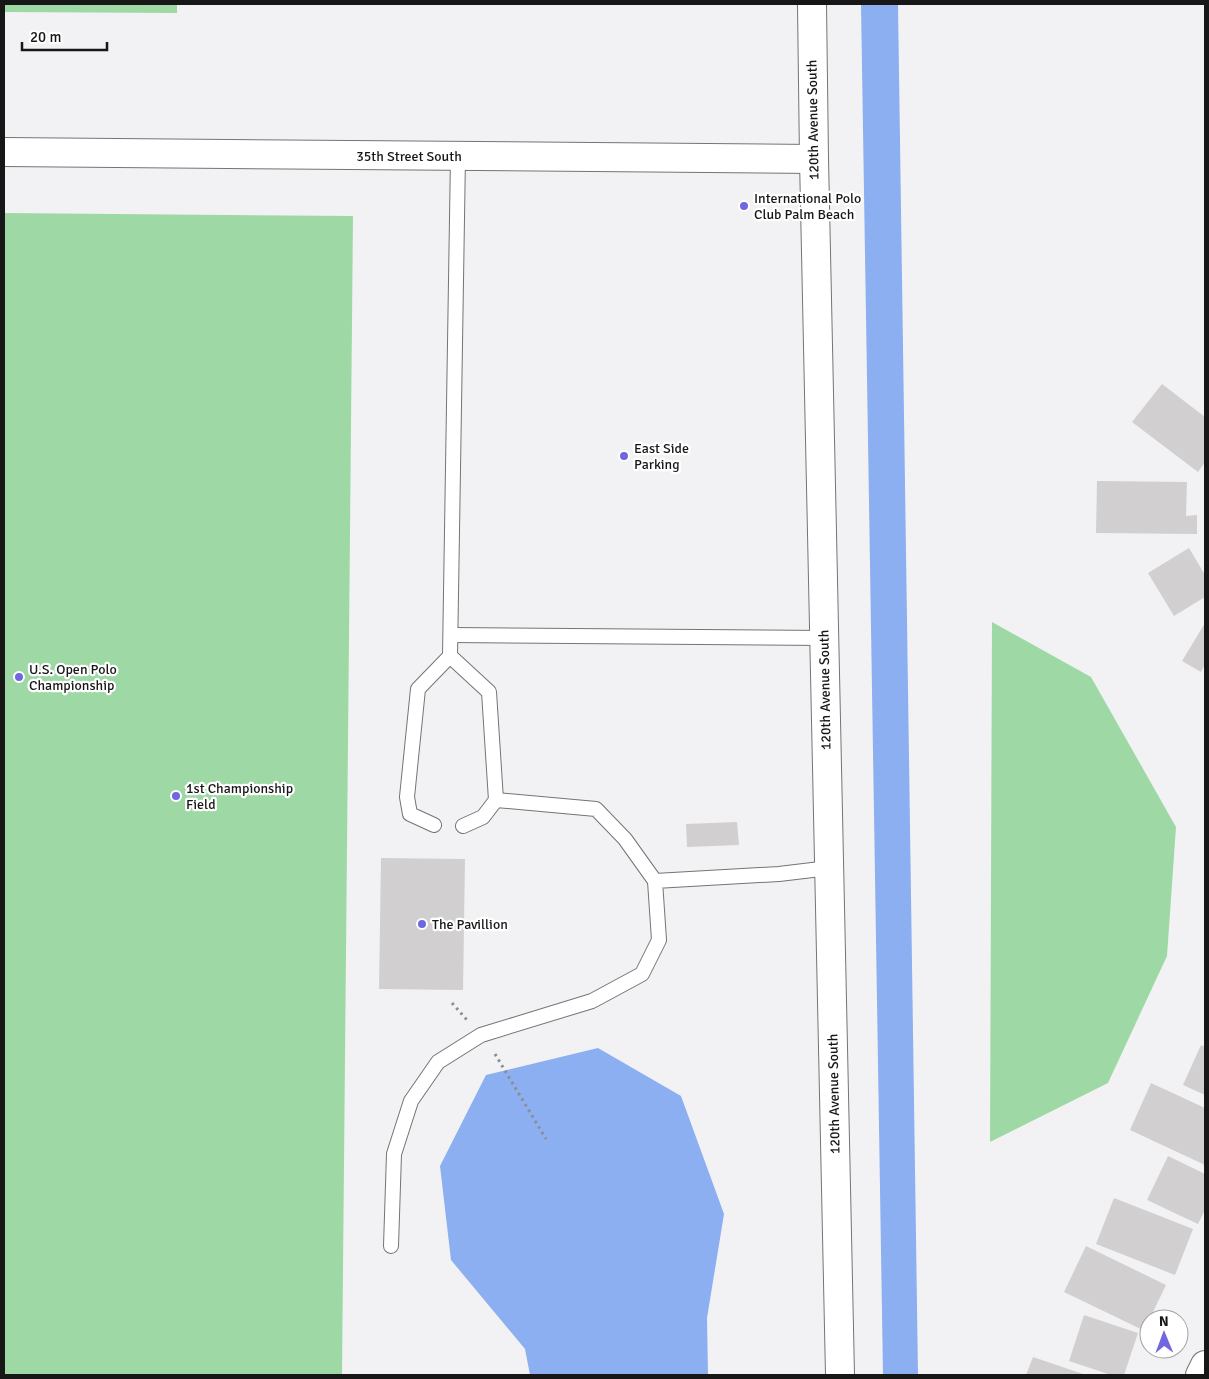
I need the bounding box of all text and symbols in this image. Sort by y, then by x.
scale bar [22,20,108,52]
text: 20 m [30,28,61,46]
street label: 120th Avenue South [803,60,823,180]
street label: 35th Street South [356,148,462,165]
place label: International Polo Club Palm Beach [754,190,861,223]
marker: International Polo Club Palm Beach [738,200,750,212]
place label: East Side Parking [634,440,689,473]
marker: East Side Parking [618,450,630,462]
street label: 120th Avenue South [815,630,835,750]
place label: U.S. Open Polo Championship [29,661,117,694]
marker: U.S. Open Polo Championship [13,671,25,683]
place label: 1st Championship Field [186,780,293,813]
marker: 1st Championship Field [170,790,182,802]
place label: The Pavillion [432,916,508,933]
marker: The Pavillion [416,918,428,930]
street label: 120th Avenue South [824,1034,844,1154]
north arrow [1139,1309,1189,1359]
text: N [1159,1313,1169,1330]

